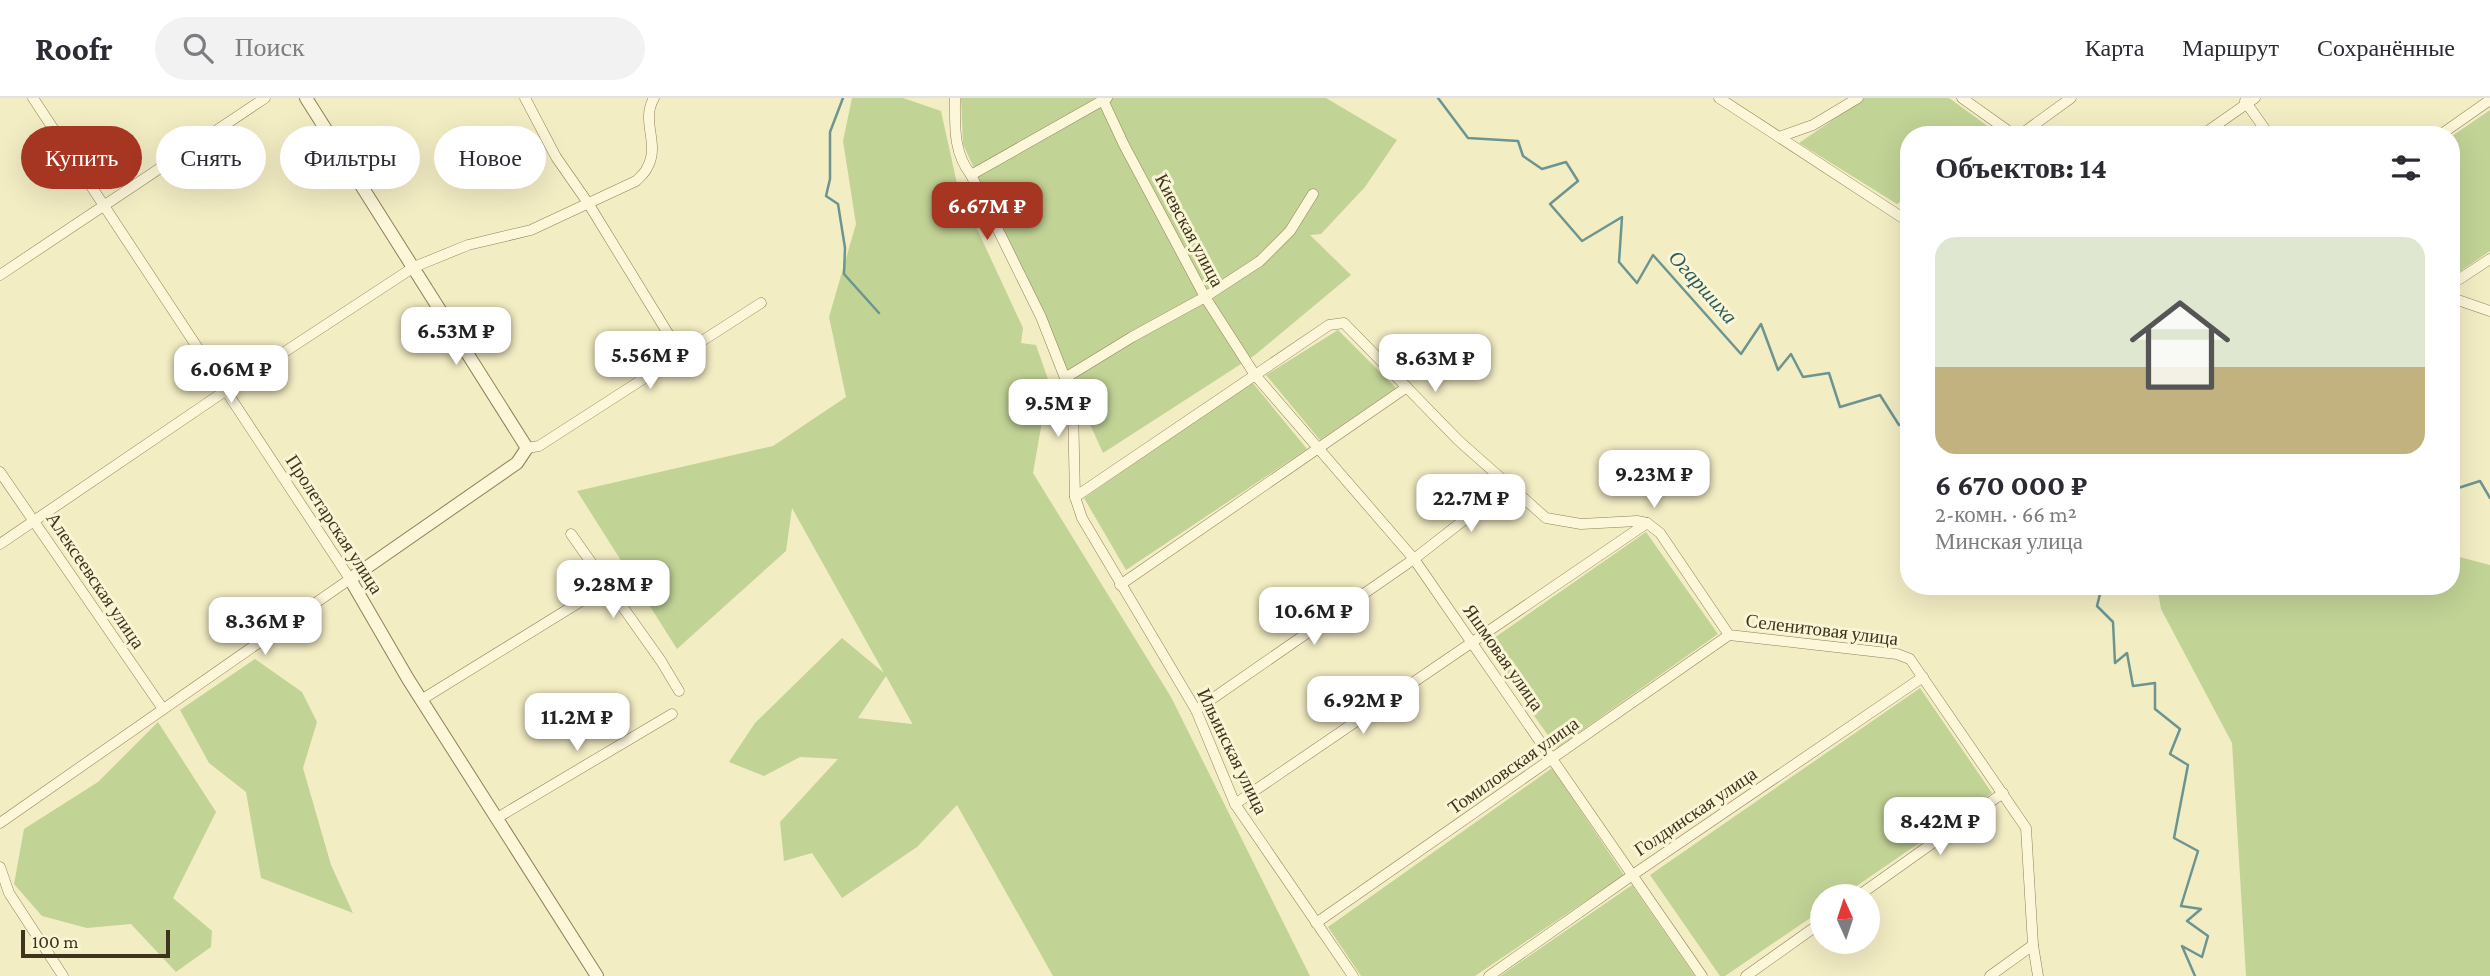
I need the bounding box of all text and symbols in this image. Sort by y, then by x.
search box [155,17,645,80]
icon: search [179,29,217,67]
text: Roofr [35,30,113,67]
text: Поиск [235,33,305,62]
text: Карта [2085,34,2144,61]
text: Маршрут [2182,34,2279,61]
text: Сохранённые [2317,34,2455,61]
chip: Купить [21,126,142,189]
chip: Снять [156,126,266,189]
chip: Фильтры [280,126,420,189]
chip: Новое [434,126,546,189]
icon: filters [2387,149,2425,187]
text: Объектов: 14 [1935,151,2107,184]
street label: Киевская улица [1151,170,1228,291]
pin: 6.67M ₽ [922,183,1052,242]
text: 6.67M ₽ [948,192,1026,218]
water label: Огаршиха [1664,245,1742,329]
icon: home [2117,282,2243,408]
pin: 6.53M ₽ [391,308,521,367]
text: 6.53M ₽ [417,317,495,343]
pin: 5.56M ₽ [585,331,715,391]
pin: 8.63M ₽ [1370,334,1500,394]
text: 5.56M ₽ [611,341,689,367]
text: 8.63M ₽ [1395,344,1475,370]
pin: 6.06M ₽ [166,345,296,405]
text: 6.06M ₽ [190,355,272,381]
pin: 9.5M ₽ [1001,380,1115,439]
text: 9.5M ₽ [1025,389,1091,415]
pin: 9.23M ₽ [1589,450,1719,510]
street label: Пролетарская улица [282,451,388,598]
text: 9.23M ₽ [1615,460,1693,486]
text: 6 670 000 ₽ [1935,468,2088,501]
pin: 22.7M ₽ [1406,474,1536,534]
text: 22.7M ₽ [1432,484,1510,510]
text: 2-комн. · 66 m² [1935,501,2077,527]
street label: Алексеевская улица [42,508,149,653]
text: Минская улица [1935,528,2083,554]
pin: 9.28M ₽ [548,560,678,620]
text: 9.28M ₽ [573,570,653,596]
pin: 10.6M ₽ [1249,588,1379,647]
text: 10.6M ₽ [1275,597,1353,623]
pin: 8.36M ₽ [200,598,330,657]
street label: Яшмовая улица [1459,600,1548,715]
text: 8.36M ₽ [225,607,305,633]
street label: Селенитовая улица [1744,610,1900,649]
pin: 6.92M ₽ [1298,676,1428,736]
street label: Ильинская улица [1193,685,1272,818]
text: 6.92M ₽ [1323,686,1403,712]
pin: 11.2M ₽ [512,694,642,753]
text: 11.2M ₽ [541,703,613,729]
street label: Томиловская улица [1444,712,1583,818]
street label: Голдинская улица [1630,762,1761,860]
pin: 8.42M ₽ [1875,798,2005,857]
text: 8.42M ₽ [1900,807,1980,833]
north arrow [1810,884,1880,954]
map controls [1810,884,1880,954]
scale bar [21,927,170,959]
text: 100 m [32,931,79,952]

